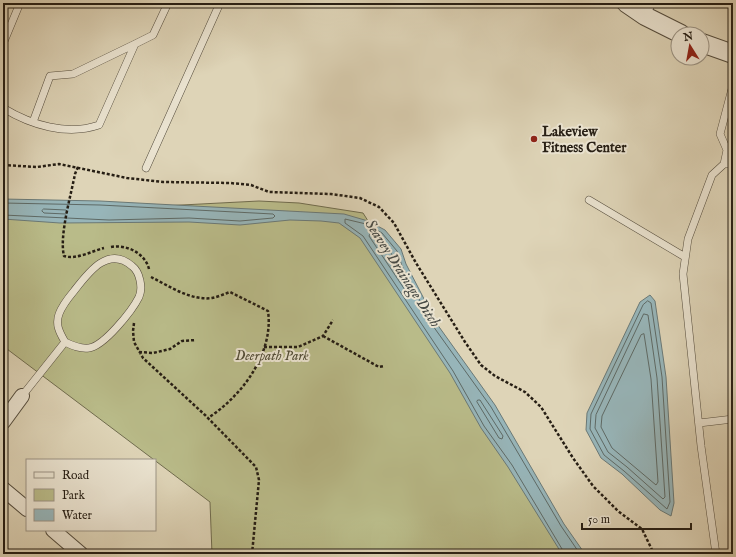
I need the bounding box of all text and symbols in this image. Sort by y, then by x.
north arrow [670,26,710,66]
text: N [681,29,695,45]
place label: Lakeview Fitness Center [542,123,627,157]
marker: Lakeview Fitness Center [529,134,539,144]
water label: Seavey Drainage Ditch [360,216,445,332]
park label: Deerpath Park [235,347,309,365]
legend [26,459,156,531]
text: Road [62,468,90,483]
text: Park [62,488,85,503]
scale bar [582,505,691,531]
text: Water [62,508,93,523]
text: 50 m [588,512,610,527]

